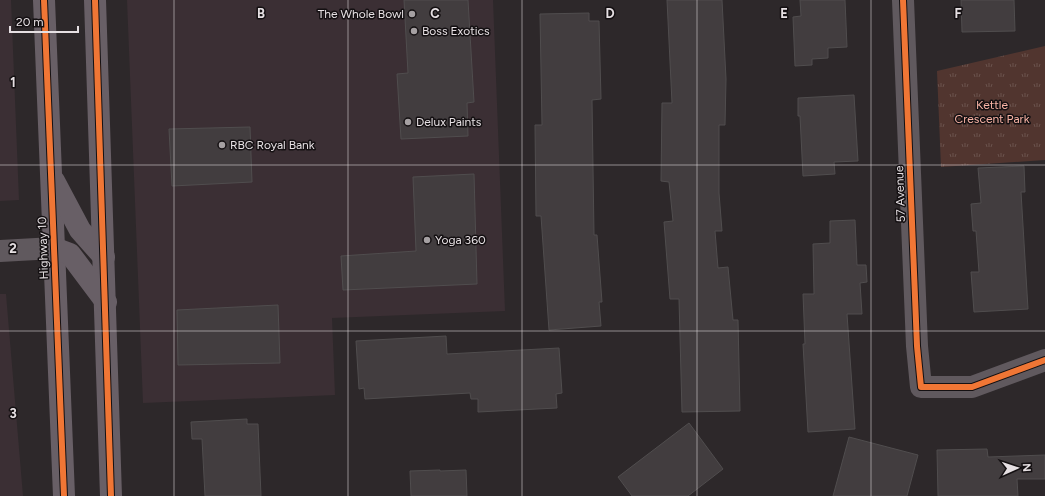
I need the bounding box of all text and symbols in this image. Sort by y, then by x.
text: B [257,6,265,21]
text: C [430,6,440,21]
text: D [605,6,615,21]
text: E [780,6,788,21]
text: F [954,6,962,21]
place label: The Whole Bowl [318,7,404,21]
scale bar [10,8,78,34]
marker: The Whole Bowl [407,9,417,19]
text: 20 m [16,15,44,29]
place label: Boss Exotics [422,24,490,38]
marker: Boss Exotics [409,26,419,36]
text: 1 [10,75,16,90]
park label: Kettle Crescent Park [955,98,1030,126]
place label: Delux Paints [416,115,482,129]
marker: Delux Paints [403,117,413,127]
place label: RBC Royal Bank [230,138,315,152]
marker: RBC Royal Bank [217,140,227,150]
street label: 57 Avenue [892,165,908,223]
street label: Highway 10 [35,216,51,280]
place label: Yoga 360 [435,233,486,247]
marker: Yoga 360 [422,235,432,245]
text: 2 [9,241,17,256]
text: 3 [9,406,17,421]
north arrow [997,448,1037,488]
text: N [1020,463,1033,472]

